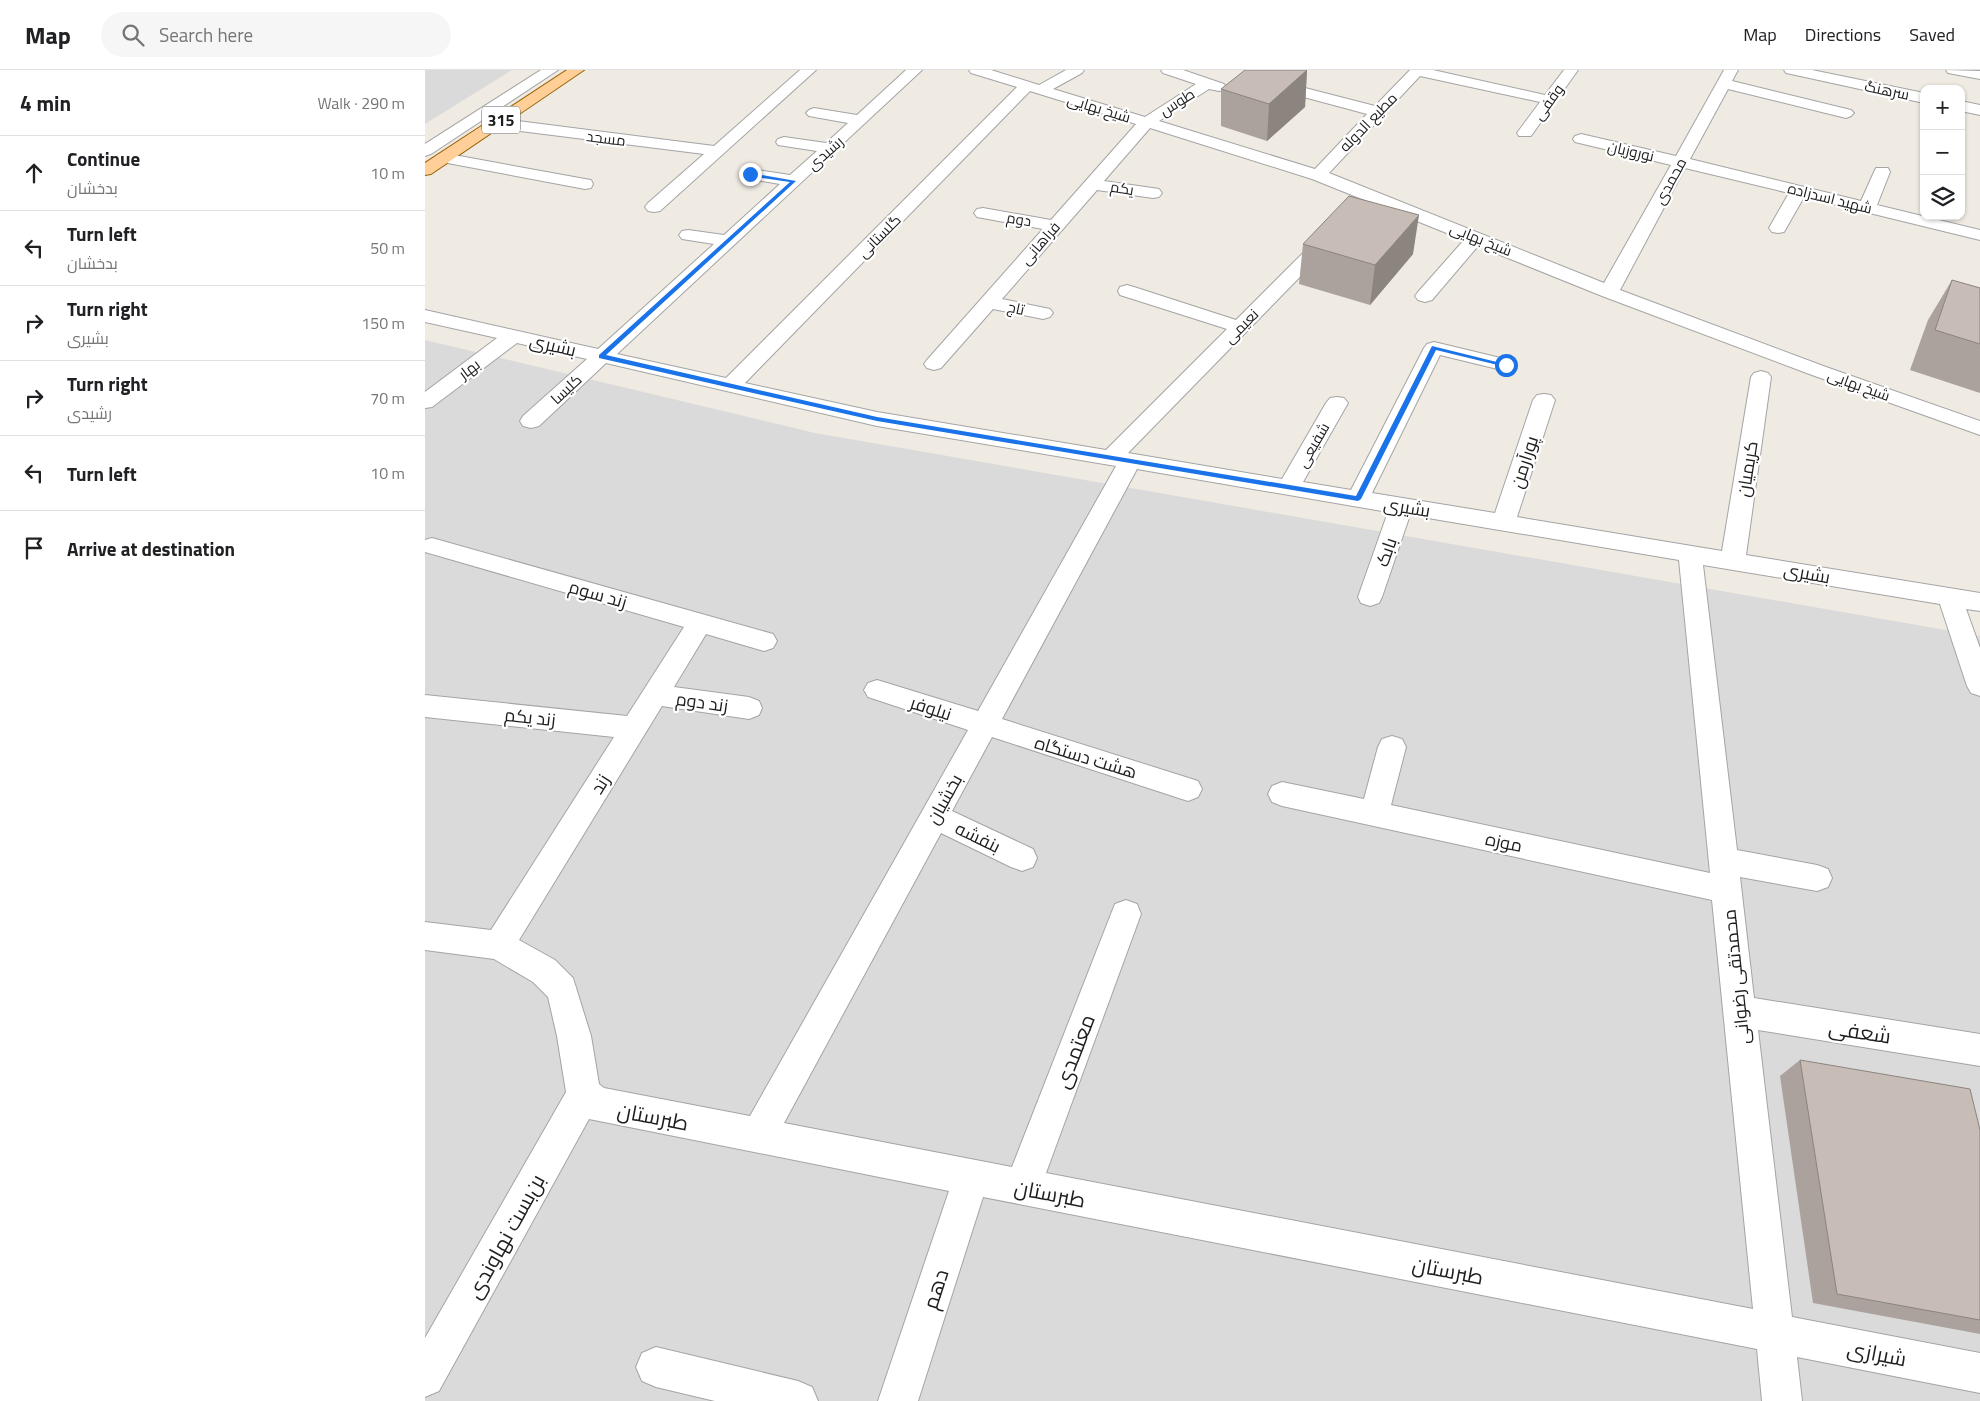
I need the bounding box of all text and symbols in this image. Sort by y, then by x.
search box [101,12,451,57]
text: Map [25,17,71,53]
text: Search here [159,20,253,49]
icon: search [119,21,147,49]
text: Map [1743,21,1777,48]
text: Directions [1805,21,1881,48]
text: Saved [1909,21,1955,48]
street label: سرهنگ [1862,74,1912,106]
street label: وقفی [1527,79,1569,125]
street label: طوس [1155,82,1199,122]
map controls [1920,85,1965,220]
button: + [1920,85,1965,130]
text: 4 min [20,87,71,119]
street label: شیخ بهایی [1064,87,1134,129]
street label: مطیع الدوله [1334,87,1402,157]
text: Walk · 290 m [317,91,405,115]
road number: 315 [482,106,520,134]
street label: مسجد [585,124,627,152]
street label: رشیدی [802,130,848,176]
button: − [1920,130,1965,175]
street label: نوروزیان [1605,134,1657,168]
text: Continue [67,144,140,173]
street label: محمدی [1648,153,1692,209]
icon: ahead [20,159,48,187]
text: 10 m [370,161,405,185]
route end [739,163,762,186]
street label: یکم [1108,175,1136,201]
button: layers [1920,175,1965,220]
text: بدخشان [67,176,118,200]
street label: شهید اسدزاده [1785,176,1875,220]
street label: دوم [1005,206,1033,232]
street label: گلستانی [852,209,906,263]
street label: فراهانی [1014,216,1066,270]
street label: شیخ بهایی [1446,216,1516,262]
text: Turn left [67,219,137,248]
icon: left [20,234,48,262]
text: 50 m [370,236,405,260]
text: بدخشان [67,251,118,275]
text: Turn right [67,294,148,323]
street label: تاج [1005,295,1027,321]
street label: نعیمی [1218,303,1264,349]
icon: right [20,309,48,337]
text: 150 m [361,311,405,335]
text: بشیری [67,326,109,350]
street label: بشیری [527,327,579,363]
street label: بهار [452,353,485,385]
route start [1495,354,1518,377]
street label: شیخ بهایی [1824,363,1894,407]
street label: کلیسا [545,368,587,410]
text: Turn right [67,369,148,398]
icon: right [20,384,48,412]
text: 70 m [370,386,405,410]
text: رشیدی [67,401,112,425]
street label: شفیعی [1291,418,1335,472]
street label: پورآرمن [1503,432,1545,492]
street label: کریمیان [1729,439,1765,499]
icon: left [20,459,48,487]
text: Turn left [67,459,137,488]
text: 10 m [370,461,405,485]
street label: بشیری [1382,490,1432,524]
icon: arrive [20,534,48,562]
text: Arrive at destination [67,534,235,563]
street label: بابک [1368,534,1404,570]
street label: بشیری [1781,556,1833,590]
street label: زند سوم [566,573,630,615]
street label: زند دوم [674,685,730,719]
street label: نیلوفر [906,688,955,727]
street label: زند یکم [503,701,557,733]
street label: هشت دستگاه [1031,729,1141,785]
street label: زند [583,769,617,799]
street label: بخشیان [919,769,969,829]
street label: بنفشه [951,814,1005,860]
street label: موزه [1483,825,1525,859]
street label: محمدتقی رضوانی [1715,908,1757,1046]
street label: معتمدی [1045,1009,1103,1093]
street label: شعفی [1827,1010,1893,1052]
street label: طبرستان [615,1093,691,1139]
street label: بن‌بست نهاوندی [457,1168,553,1304]
street label: طبرستان [1012,1170,1088,1216]
street label: طبرستان [1410,1247,1486,1293]
street label: دهم [913,1265,957,1313]
street label: شیرازی [1845,1332,1909,1374]

